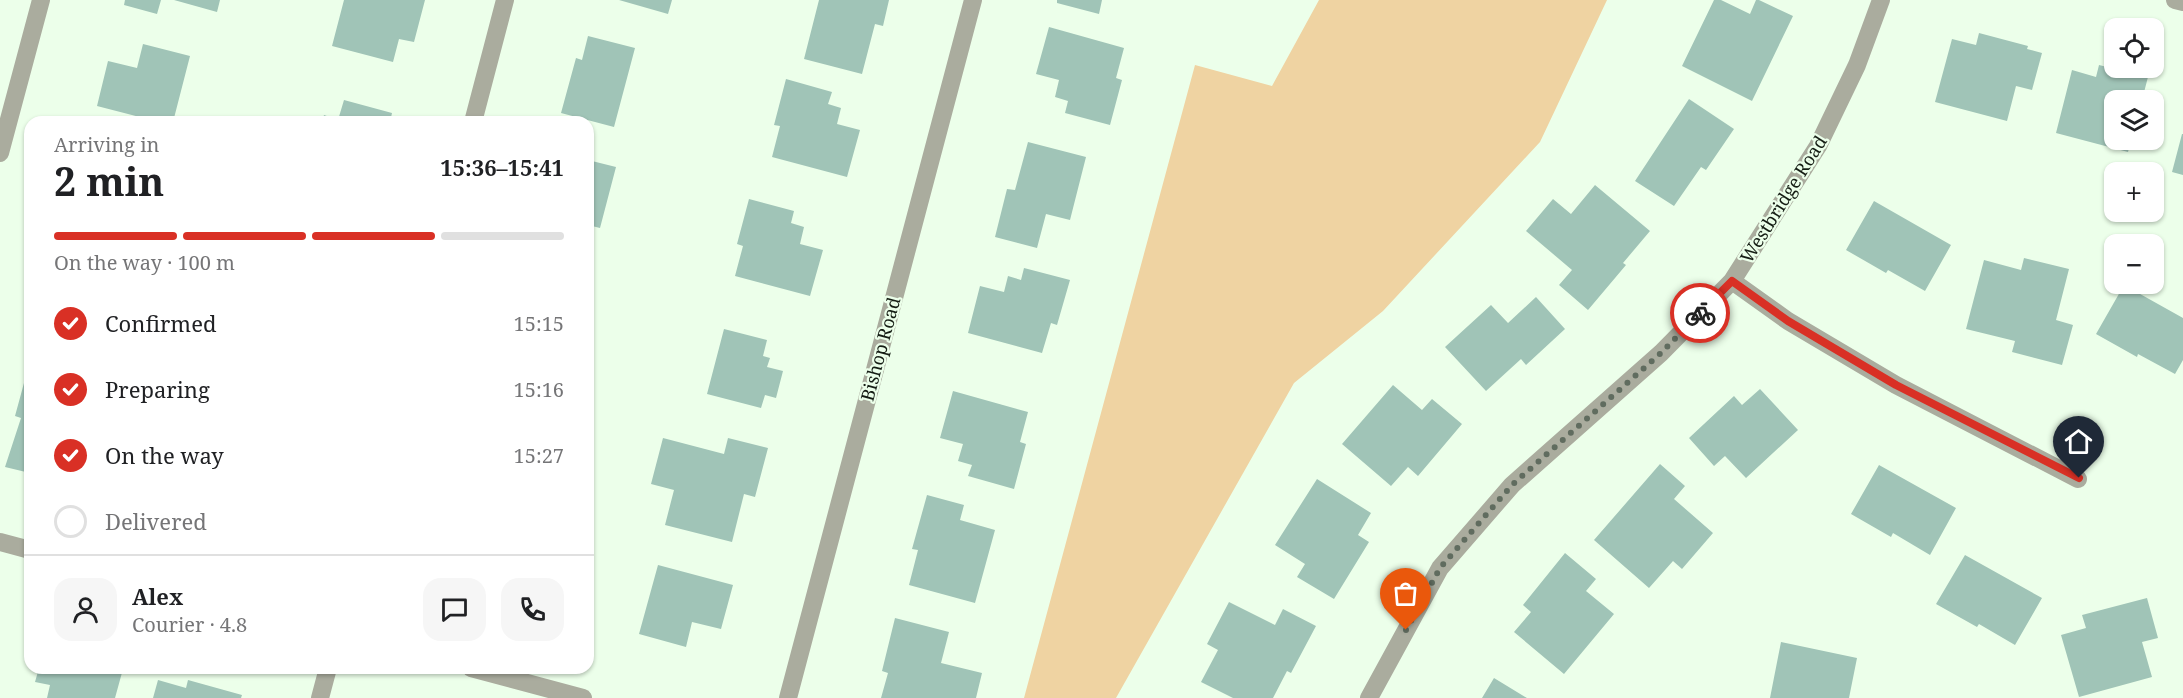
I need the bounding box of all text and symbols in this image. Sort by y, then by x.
map controls [2104,18,2164,294]
button: locate [2104,18,2164,78]
button: layers [2104,90,2164,150]
text: Arriving in [54,131,159,158]
street label: Westbridge Road [1734,131,1832,267]
text: 15:36–15:41 [440,152,564,182]
text: 2 min [54,154,164,207]
button: + [2104,162,2164,222]
button: − [2104,234,2164,294]
text: On the way · 100 m [54,249,235,276]
courier [1670,283,1730,343]
street label: Bishop Road [855,294,905,404]
icon: bike [1684,297,1717,330]
icon: check [54,307,87,340]
text: Confirmed [105,308,216,338]
text: 15:15 [514,310,564,337]
icon: check [54,373,87,406]
text: Preparing [105,374,210,404]
text: 15:16 [514,376,564,403]
pin [2053,416,2104,478]
icon: home [2062,425,2095,458]
icon: check [54,439,87,472]
text: On the way [105,440,224,470]
text: 15:27 [514,442,564,469]
text: Delivered [105,506,207,536]
pin [1380,568,1431,630]
icon: bag [1389,577,1422,610]
button: person [54,578,117,641]
button: chat [423,578,486,641]
button: phone [501,578,564,641]
text: Alex [132,581,183,611]
text: Courier · 4.8 [132,611,247,638]

